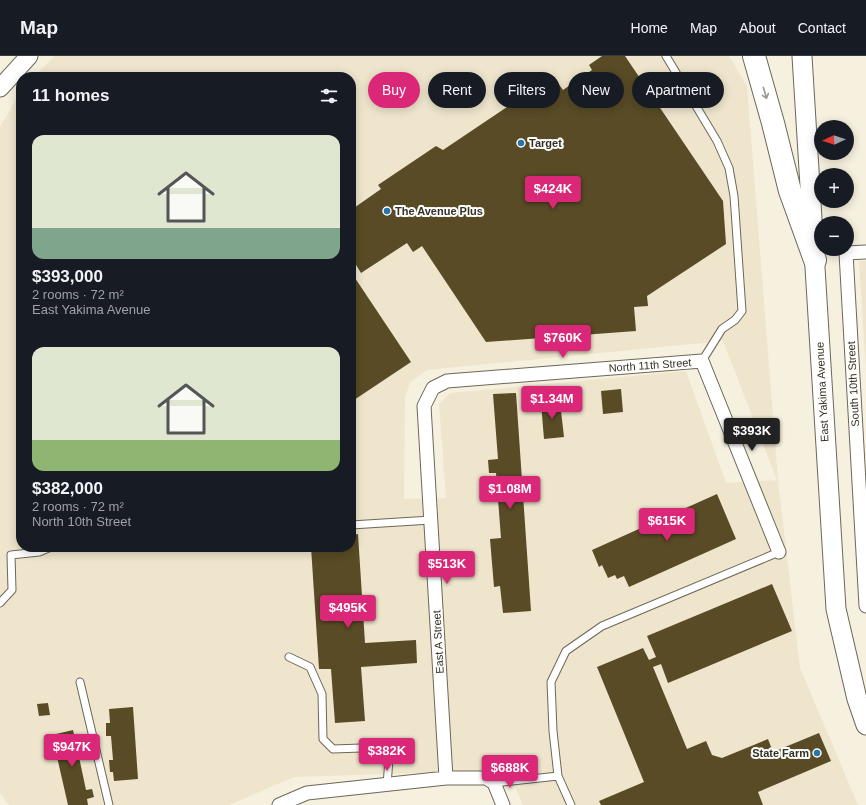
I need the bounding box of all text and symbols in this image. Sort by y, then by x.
text: Map [20,17,58,38]
text: Home [631,20,668,36]
text: Map [690,20,717,36]
text: About [739,20,776,36]
text: Contact [798,20,846,36]
chip: Buy [368,72,420,108]
chip: Rent [428,72,486,108]
chip: Filters [494,72,560,108]
chip: New [568,72,624,108]
chip: Apartment [632,72,724,108]
icon: filters [318,85,340,107]
text: 11 homes [32,86,110,105]
one-way arrow [762,87,769,100]
north arrow [814,120,854,160]
map controls [814,120,854,256]
place label: Target [529,137,562,149]
marker: Target [516,138,526,148]
icon: home [150,161,222,233]
button: + [814,168,854,208]
pin: $424K [525,176,581,210]
text: $424K [534,181,572,196]
place label: The Avenue Plus [395,205,483,217]
marker: The Avenue Plus [382,206,392,216]
button: − [814,216,854,256]
text: $393,000 [32,267,103,286]
text: 2 rooms · 72 m² [32,287,124,302]
text: East Yakima Avenue [32,302,151,317]
pin: $760K [535,325,591,359]
text: $760K [544,330,582,345]
street label: South 10th Street [845,341,861,427]
street label: East Yakima Avenue [813,342,831,442]
street label: North 11th Street [608,356,692,374]
icon: home [150,373,222,445]
pin: $1.34M [519,386,585,420]
text: $1.34M [530,391,574,406]
pin: $393K [724,418,780,452]
text: $393K [733,423,771,438]
pin: $1.08M [477,476,543,510]
text: $382,000 [32,479,103,498]
text: $1.08M [488,481,532,496]
text: 2 rooms · 72 m² [32,499,124,514]
pin: $615K [639,508,695,542]
text: $615K [648,513,686,528]
text: North 10th Street [32,514,131,529]
pin: $513K [419,551,475,585]
text: $513K [428,556,466,571]
pin: $495K [320,595,376,629]
text: $495K [329,600,367,615]
street label: East A Street [430,610,446,674]
pin: $947K [44,734,100,768]
pin: $382K [359,738,415,772]
text: $947K [53,739,91,754]
text: $382K [368,743,406,758]
place label: State Farm [752,747,809,759]
marker: State Farm [812,748,822,758]
pin: $688K [482,755,538,789]
text: $688K [491,760,529,775]

